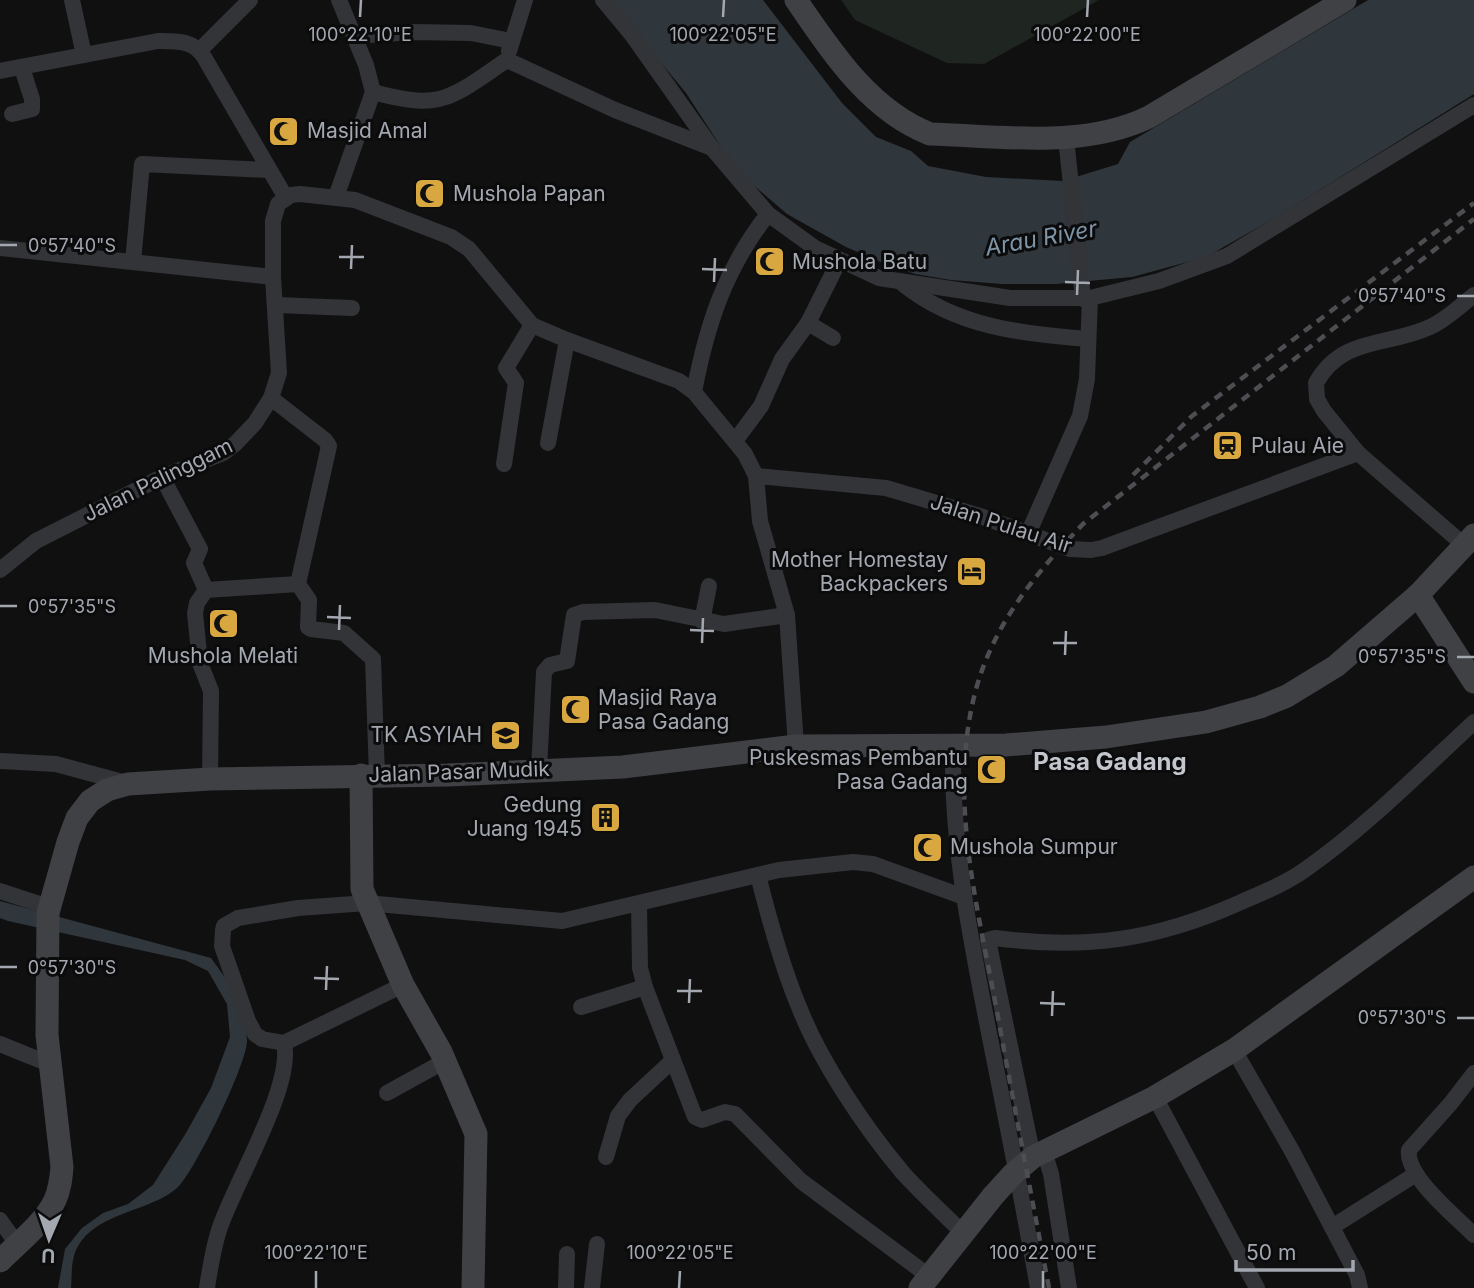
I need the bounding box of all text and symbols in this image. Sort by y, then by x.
text: 100°22'10"E [308,24,412,45]
text: 100°22'05"E [669,24,777,45]
text: 100°22'00"E [1033,24,1141,45]
mosque icon: Masjid Amal [267,114,301,148]
place label: Masjid Amal [307,118,428,143]
mosque icon: Mushola Papan [413,177,447,211]
place label: Mushola Papan [453,181,606,206]
water label: Arau River [982,214,1100,262]
text: 0°57'40"S [28,235,116,256]
mosque icon: Mushola Batu [752,245,786,279]
place label: Mushola Batu [792,249,927,274]
text: 0°57'40"S [1358,285,1446,306]
station icon: Pulau Aie [1211,429,1245,463]
street label: Jalan Palinggam [79,433,236,526]
place label: Pulau Aie [1251,433,1344,458]
street label: Jalan Pulau Air [927,489,1075,558]
place label: Mother Homestay Backpackers [771,547,948,596]
hotel icon: Mother Homestay Backpackers [954,555,988,589]
text: 0°57'35"S [28,596,116,617]
mosque icon: Mushola Melati [206,607,240,641]
place label: Mushola Melati [148,643,298,668]
text: 0°57'35"S [1358,646,1446,667]
place label: Masjid Raya Pasa Gadang [598,685,729,734]
mosque icon: Masjid Raya Pasa Gadang [558,693,592,727]
school or university icon: TK ASYIAH [488,718,522,752]
place label: TK ASYIAH [370,722,482,747]
place label: Puskesmas Pembantu Pasa Gadang [749,745,968,794]
district label: Pasa Gadang [1033,747,1187,776]
mosque icon: Puskesmas Pembantu Pasa Gadang [974,753,1008,787]
street label: Jalan Pasar Mudik [368,756,551,787]
place label: Gedung Juang 1945 [467,792,582,841]
building icon: Gedung Juang 1945 [588,800,622,834]
mosque icon: Mushola Sumpur [910,830,944,864]
place label: Mushola Sumpur [950,834,1118,859]
text: 0°57'30"S [28,957,116,978]
text: 0°57'30"S [1358,1007,1446,1028]
north arrow [14,1204,84,1274]
scale bar [1236,1228,1353,1272]
text: 50 m [1246,1240,1296,1265]
text: 100°22'10"E [264,1242,368,1263]
text: 100°22'05"E [626,1242,734,1263]
text: 100°22'00"E [989,1242,1097,1263]
text: U [41,1244,56,1267]

